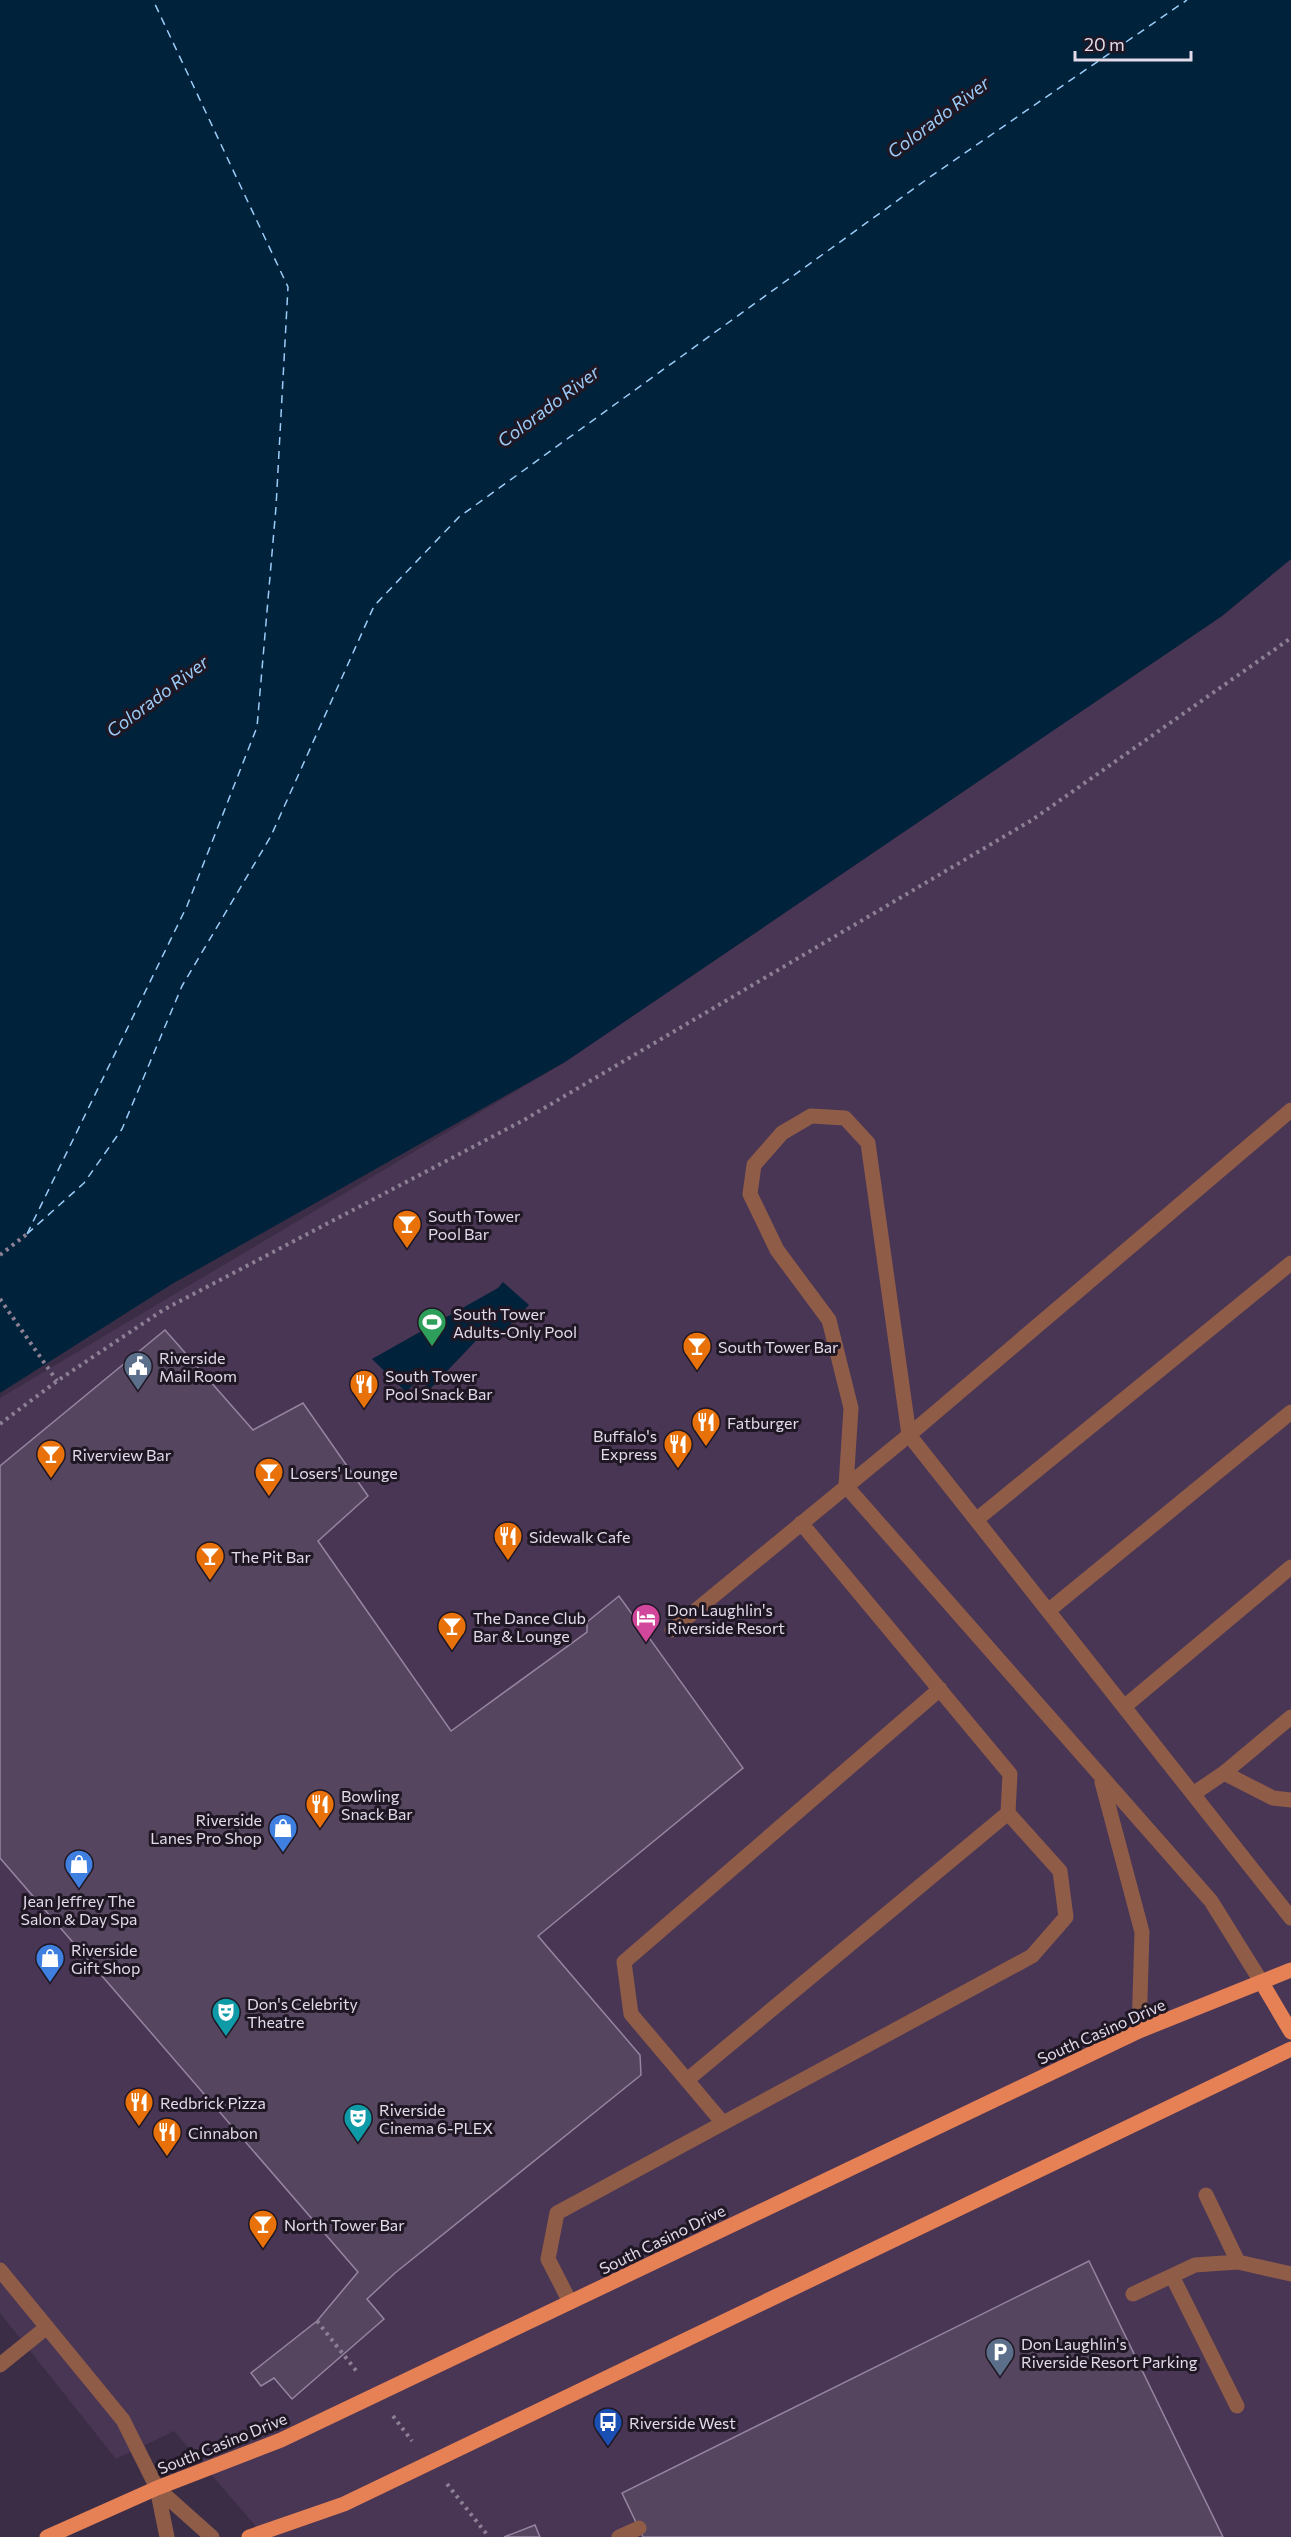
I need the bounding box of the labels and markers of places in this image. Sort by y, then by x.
place label: South Tower Pool Bar [428,1206,521,1243]
bar icon: South Tower Pool Bar [391,1208,423,1250]
place label: South Tower Adults-Only Pool [453,1304,577,1341]
sports icon: South Tower Adults-Only Pool [416,1306,448,1348]
bar icon: South Tower Bar [681,1330,713,1372]
place label: South Tower Bar [718,1337,839,1356]
place label: Riverside Mail Room [159,1348,237,1385]
public building icon: Riverside Mail Room [122,1350,154,1392]
place label: South Tower Pool Snack Bar [385,1366,493,1403]
restaurant icon: South Tower Pool Snack Bar [348,1368,380,1410]
restaurant icon: Fatburger [690,1406,722,1448]
place label: Fatburger [727,1413,800,1432]
place label: Buffalo's Express [593,1426,657,1463]
restaurant icon: Buffalo's Express [662,1428,694,1470]
bar icon: Riverview Bar [35,1438,67,1480]
place label: Riverview Bar [72,1445,172,1464]
bar icon: Losers' Lounge [253,1456,285,1498]
place label: Losers' Lounge [290,1463,398,1482]
restaurant icon: Sidewalk Cafe [492,1520,524,1562]
place label: Sidewalk Cafe [529,1527,630,1546]
bar icon: The Pit Bar [194,1540,226,1582]
place label: The Pit Bar [231,1547,311,1566]
place label: Don Laughlin's Riverside Resort [667,1600,785,1637]
hotel icon: Don Laughlin's Riverside Resort [630,1602,662,1644]
place label: The Dance Club Bar & Lounge [473,1608,586,1645]
bar icon: The Dance Club Bar & Lounge [436,1610,468,1652]
place label: Bowling Snack Bar [341,1786,413,1823]
restaurant icon: Bowling Snack Bar [304,1788,336,1830]
place label: Riverside Lanes Pro Shop [150,1810,262,1847]
shop icon: Riverside Lanes Pro Shop [267,1812,299,1854]
shop icon: Jean Jeffrey The Salon & Day Spa [63,1848,95,1890]
place label: Jean Jeffrey The Salon & Day Spa [21,1891,137,1928]
place label: Riverside Gift Shop [71,1940,140,1977]
shop icon: Riverside Gift Shop [34,1942,66,1984]
place label: Don's Celebrity Theatre [247,1994,358,2031]
theatre icon: Don's Celebrity Theatre [210,1996,242,2038]
restaurant icon: Redbrick Pizza [123,2086,155,2128]
place label: Redbrick Pizza [160,2093,266,2112]
place label: Riverside Cinema 6-PLEX [379,2100,493,2137]
theatre icon: Riverside Cinema 6-PLEX [342,2102,374,2144]
restaurant icon: Cinnabon [151,2116,183,2158]
place label: Cinnabon [188,2123,258,2142]
bar icon: North Tower Bar [247,2208,279,2250]
place label: North Tower Bar [284,2215,405,2234]
place label: Don Laughlin's Riverside Resort Parking [1021,2334,1198,2371]
parking icon: Don Laughlin's Riverside Resort Parking [984,2336,1016,2378]
bus stop icon: Riverside West [592,2406,624,2448]
place label: Riverside West [629,2413,736,2432]

